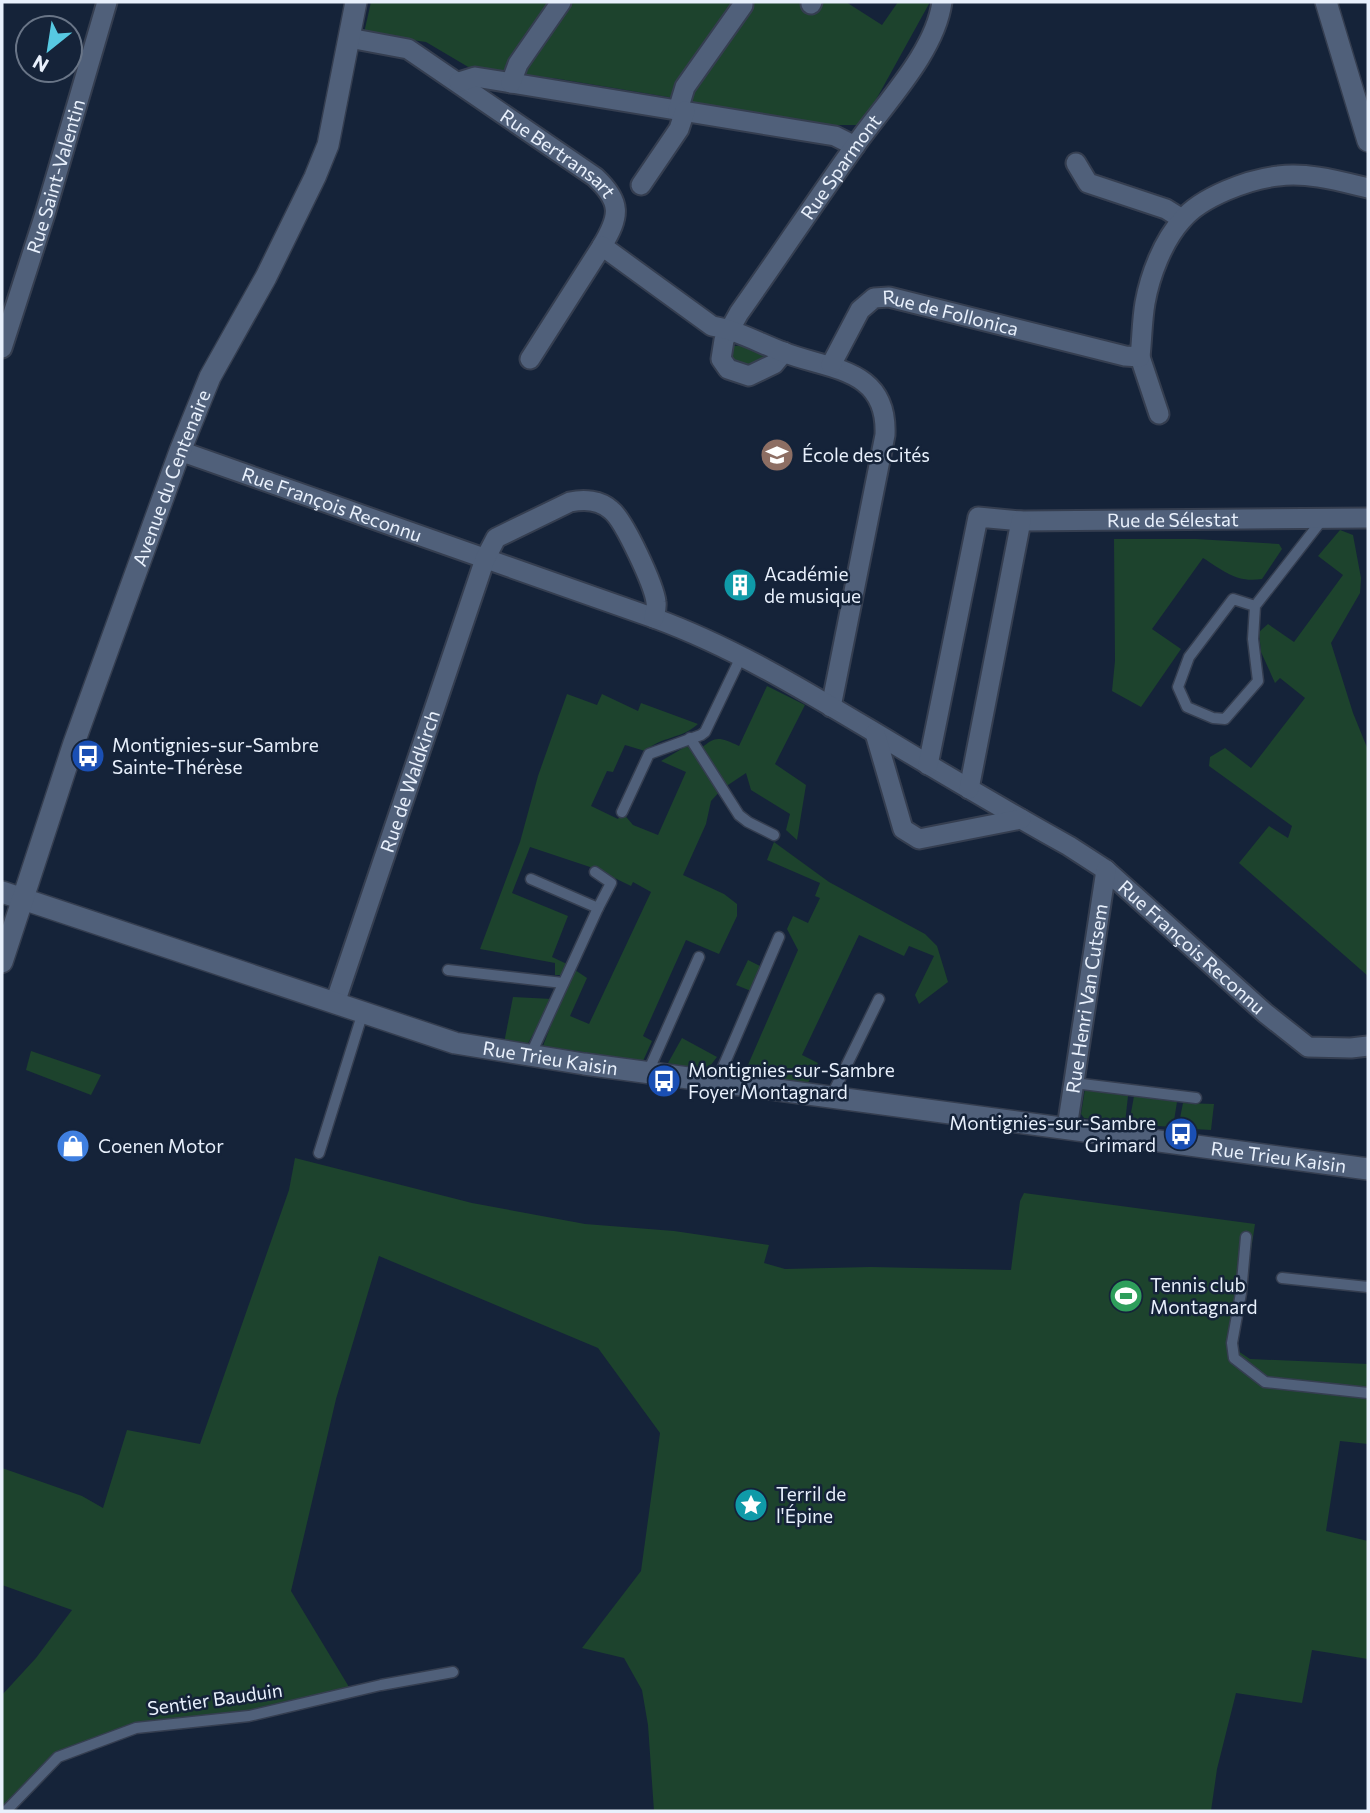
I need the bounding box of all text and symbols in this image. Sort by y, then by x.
north arrow [14,14,84,84]
text: N [28,51,52,78]
street label: Rue Saint-Valentin [21,96,89,256]
street label: Rue Bertransart [496,104,621,202]
street label: Rue Sparmont [795,109,886,224]
street label: Rue de Follonica [882,285,1021,340]
street label: Avenue du Centenaire [127,386,215,569]
school or university icon: École des Cités [758,436,796,474]
place label: École des Cités [802,443,930,466]
street label: Rue François Reconnu [239,462,425,546]
street label: Rue de Sélestat [1107,507,1239,531]
place label: Académie de musique [764,562,861,607]
building icon: Académie de musique [721,566,759,604]
street label: Rue de Waldkirch [375,707,444,855]
place label: Montignies-sur-Sambre Sainte-Thérèse [112,733,319,778]
bus stop icon: Montignies-sur-Sambre Sainte-Thérèse [69,737,107,775]
street label: Rue François Reconnu [1114,875,1270,1018]
street label: Rue Henri Van Cutsem [1060,902,1112,1095]
street label: Rue Trieu Kaisin [481,1036,619,1079]
place label: Montignies-sur-Sambre Foyer Montagnard [688,1058,895,1103]
bus stop icon: Montignies-sur-Sambre Foyer Montagnard [645,1062,683,1100]
place label: Montignies-sur-Sambre Grimard [949,1111,1156,1156]
bus stop icon: Montignies-sur-Sambre Grimard [1162,1115,1200,1153]
shop icon: Coenen Motor [54,1127,92,1165]
place label: Coenen Motor [98,1134,224,1157]
street label: Rue Trieu Kaisin [1210,1136,1348,1177]
place label: Tennis club Montagnard [1150,1273,1257,1318]
sports icon: Tennis club Montagnard [1107,1277,1145,1315]
place label: Terril de l'Épine [776,1482,846,1527]
place icon: Terril de l'Épine [732,1486,770,1524]
street label: Sentier Bauduin [146,1678,284,1719]

